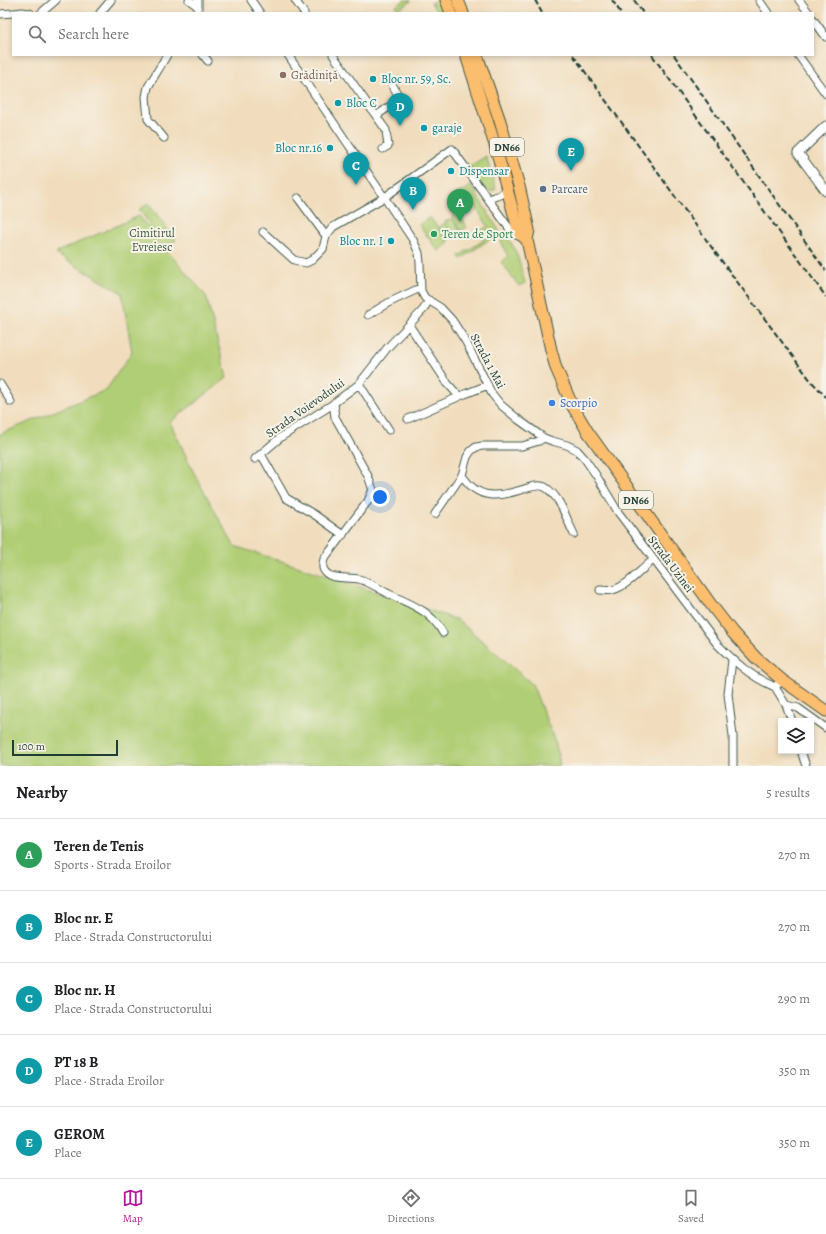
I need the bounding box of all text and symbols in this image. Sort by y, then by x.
search box [12,12,814,56]
icon: search [26,23,48,45]
text: Search here [58,24,129,44]
place label: Grădiniță [291,67,339,83]
marker: Grădiniță [278,70,288,80]
place label: Bloc nr. 59, Sc. [381,71,451,87]
marker: Bloc nr. 59, Sc. [368,74,378,84]
pin: D [387,93,413,126]
place label: Bloc C [346,95,377,111]
marker: Bloc C [333,98,343,108]
place label: garaje [432,120,462,136]
marker: garaje [419,123,429,133]
road number: DN66 [490,138,524,156]
pin: E [558,138,584,171]
place label: Bloc nr.16 [275,140,322,156]
marker: Bloc nr.16 [325,143,335,153]
pin: C [343,152,369,185]
place label: Dispensar [459,163,509,179]
marker: Dispensar [446,166,456,176]
pin: B [400,177,426,210]
place label: Parcare [551,181,588,197]
marker: Parcare [538,184,548,194]
pin: A [447,189,473,222]
park label: Cimitirul Evreiesc [129,225,175,255]
place label: Teren de Sport [442,226,513,242]
marker: Teren de Sport [429,229,439,239]
place label: Bloc nr. I [339,233,383,249]
marker: Bloc nr. I [386,236,396,246]
street label: Strada 1 Mai [467,331,509,391]
street label: Strada Voievodului [262,375,348,441]
place label: Scorpio [560,395,597,411]
marker: Scorpio [547,398,557,408]
your location [370,487,390,507]
road number: DN66 [619,491,653,509]
street label: Strada Uzinei [644,532,698,596]
map controls [778,718,814,754]
button: layers [778,718,814,754]
scale bar [12,738,118,757]
text: 100 m [18,739,45,754]
text: Nearby [16,781,67,804]
text: 5 results [766,784,810,801]
text: Teren de Tenis [54,836,144,856]
text: A [25,846,33,863]
text: 270 m [778,846,810,863]
text: Sports · Strada Eroilor [54,856,171,873]
text: Bloc nr. E [54,908,113,928]
text: B [25,918,33,935]
text: 270 m [778,918,810,935]
text: Place · Strada Constructorului [54,928,212,945]
text: Bloc nr. H [54,980,115,1000]
text: C [25,990,33,1007]
text: 290 m [778,990,810,1007]
text: Place · Strada Constructorului [54,1000,212,1017]
text: PT 18 B [54,1052,98,1072]
text: D [24,1062,34,1079]
text: 350 m [779,1062,810,1079]
text: Place · Strada Eroilor [54,1072,164,1089]
text: GEROM [54,1124,105,1144]
text: E [25,1134,33,1151]
text: 350 m [779,1134,810,1151]
text: Place [54,1144,82,1161]
tab: Map [122,1187,144,1226]
tab: Directions [387,1187,435,1226]
tab: Saved [678,1187,704,1226]

